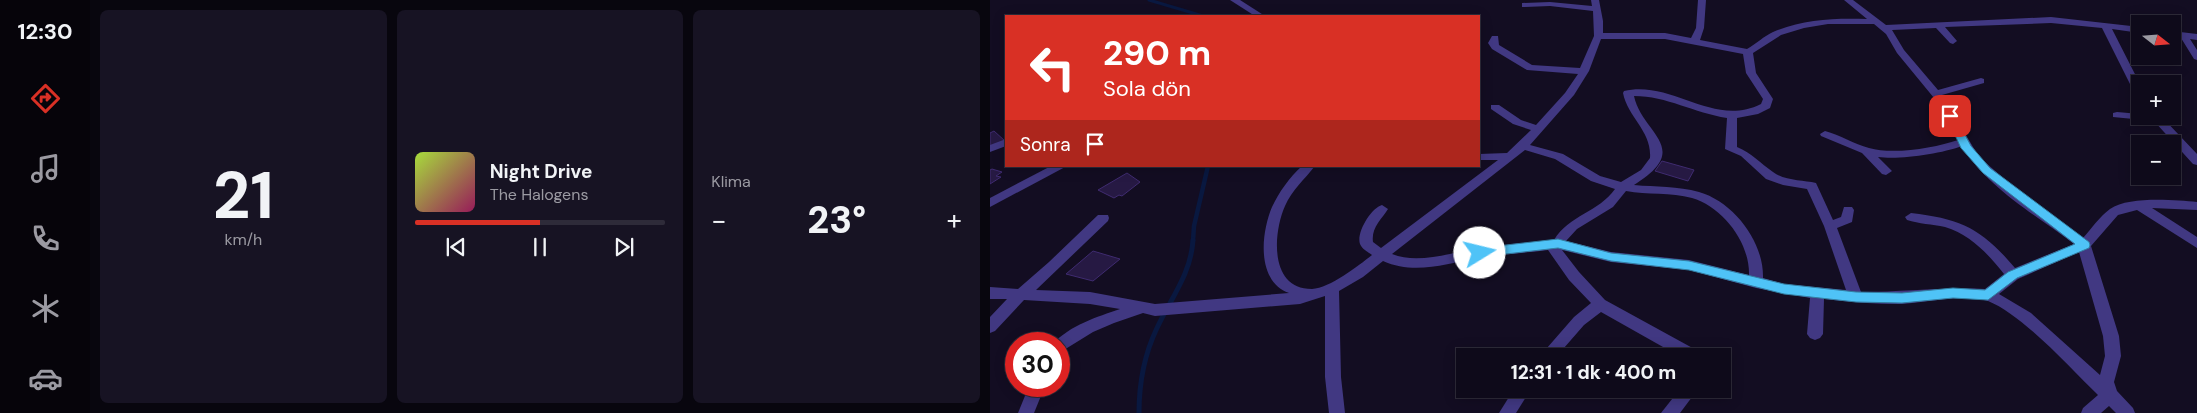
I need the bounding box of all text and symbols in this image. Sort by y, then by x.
north arrow [2131,15,2181,65]
map controls [2131,15,2181,185]
text: 12:30 [17,17,73,46]
text: 290 m [1103,30,1211,76]
icon: left [1020,35,1085,100]
text: Sola dön [1103,74,1191,103]
button: + [2131,75,2181,125]
icon: directions [28,81,63,116]
pin [1929,95,1971,137]
icon: arrive [1936,102,1964,130]
icon: arrive [1081,130,1109,158]
text: Sonra [1020,132,1071,157]
button: − [2131,135,2181,185]
icon: music [28,151,63,186]
text: 21 [213,154,274,238]
text: Night Drive [490,159,592,184]
text: Klima [711,171,751,192]
text: The Halogens [490,184,588,205]
text: 23° [807,195,866,245]
text: − [711,202,727,239]
text: + [947,202,962,239]
icon: phone [28,221,63,256]
position arrow [1453,226,1505,278]
text: km/h [224,229,262,250]
icon: previous [442,233,470,261]
icon: pause [526,233,554,261]
icon: next [610,233,638,261]
icon: climate [28,291,63,326]
speed limit sign: 30 [1005,332,1070,397]
text: 12:31 · 1 dk · 400 m [1511,360,1676,385]
icon: car [28,361,63,396]

